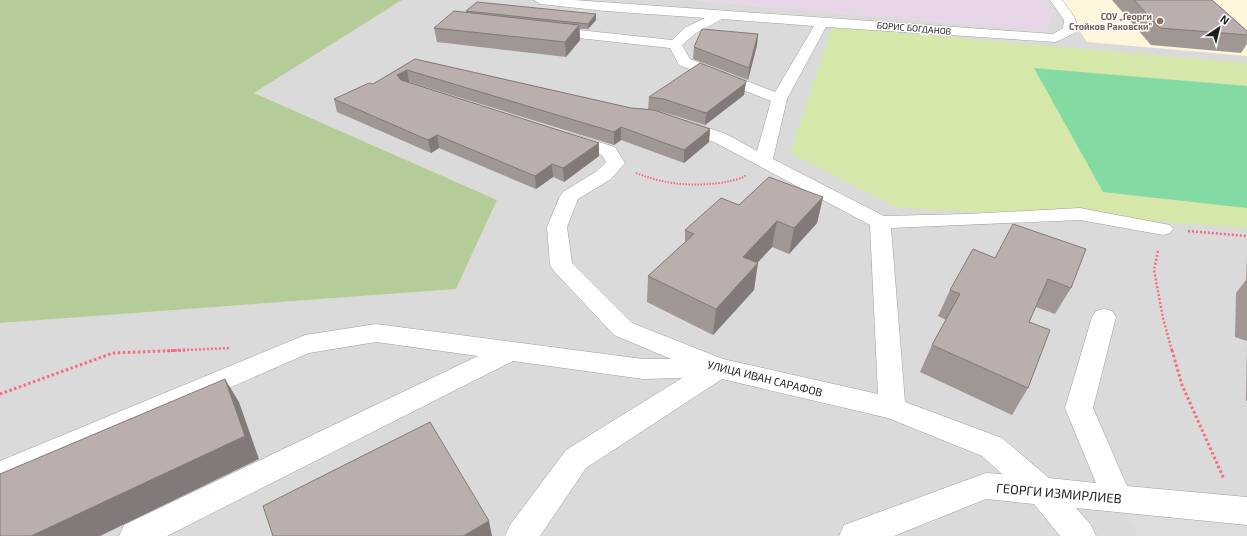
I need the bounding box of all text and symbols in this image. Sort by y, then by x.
north arrow [1199,8,1239,48]
place label: СОУ „Георги Стойков Раковски” [1069,11,1152,32]
text: N [1218,12,1232,27]
marker: СОУ „Георги Стойков Раковски” [1155,16,1165,26]
street label: БОРИС БОГДАНОВ [876,19,952,37]
street label: УЛИЦА ИВАН САРАФОВ [706,357,824,399]
street label: ГЕОРГИ ИЗМИРЛИЕВ [996,480,1122,506]

